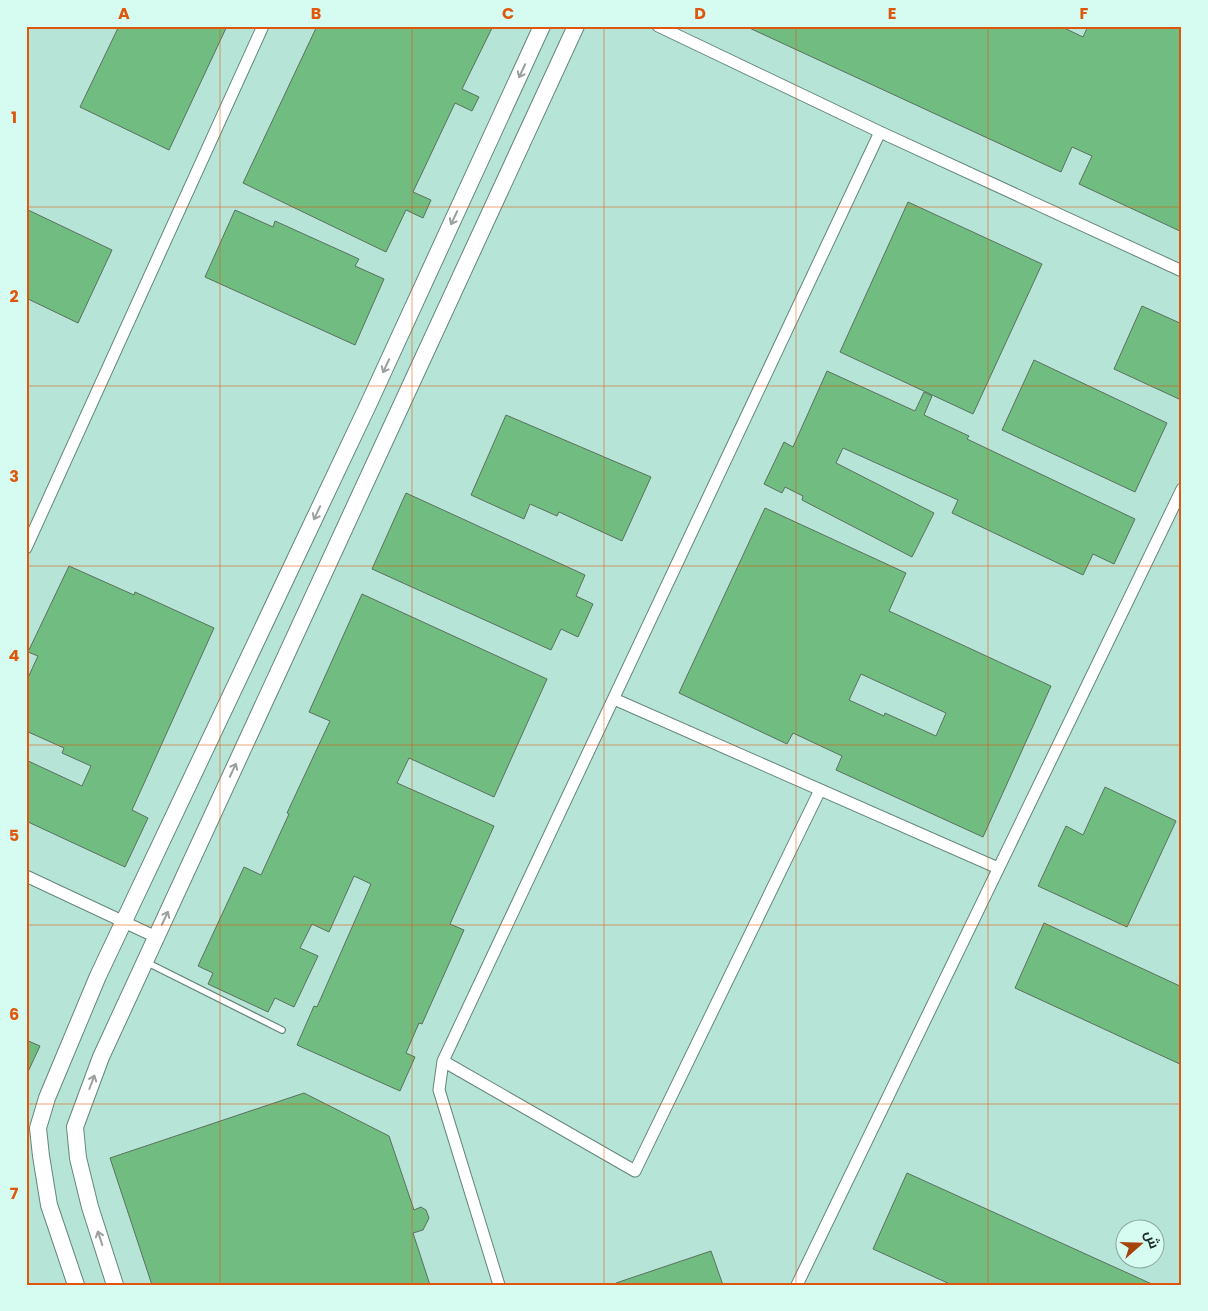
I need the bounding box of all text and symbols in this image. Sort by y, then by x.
text: A [118,2,130,25]
text: B [311,2,321,25]
text: C [502,2,514,25]
text: D [694,2,706,25]
text: E [888,2,896,25]
text: F [1080,2,1089,25]
one-way arrow [516,63,526,78]
text: 1 [11,106,17,129]
one-way arrow [449,210,458,225]
text: 2 [9,285,19,308]
one-way arrow [381,358,390,373]
text: 3 [9,465,19,488]
one-way arrow [312,505,321,520]
text: 4 [9,644,20,667]
one-way arrow [229,763,239,778]
text: 5 [9,824,19,847]
one-way arrow [161,911,170,926]
text: 6 [9,1003,19,1026]
one-way arrow [88,1075,97,1090]
text: 7 [10,1182,19,1205]
north arrow [1116,1218,1166,1268]
text: ش [1140,1228,1165,1251]
one-way arrow [95,1231,104,1247]

